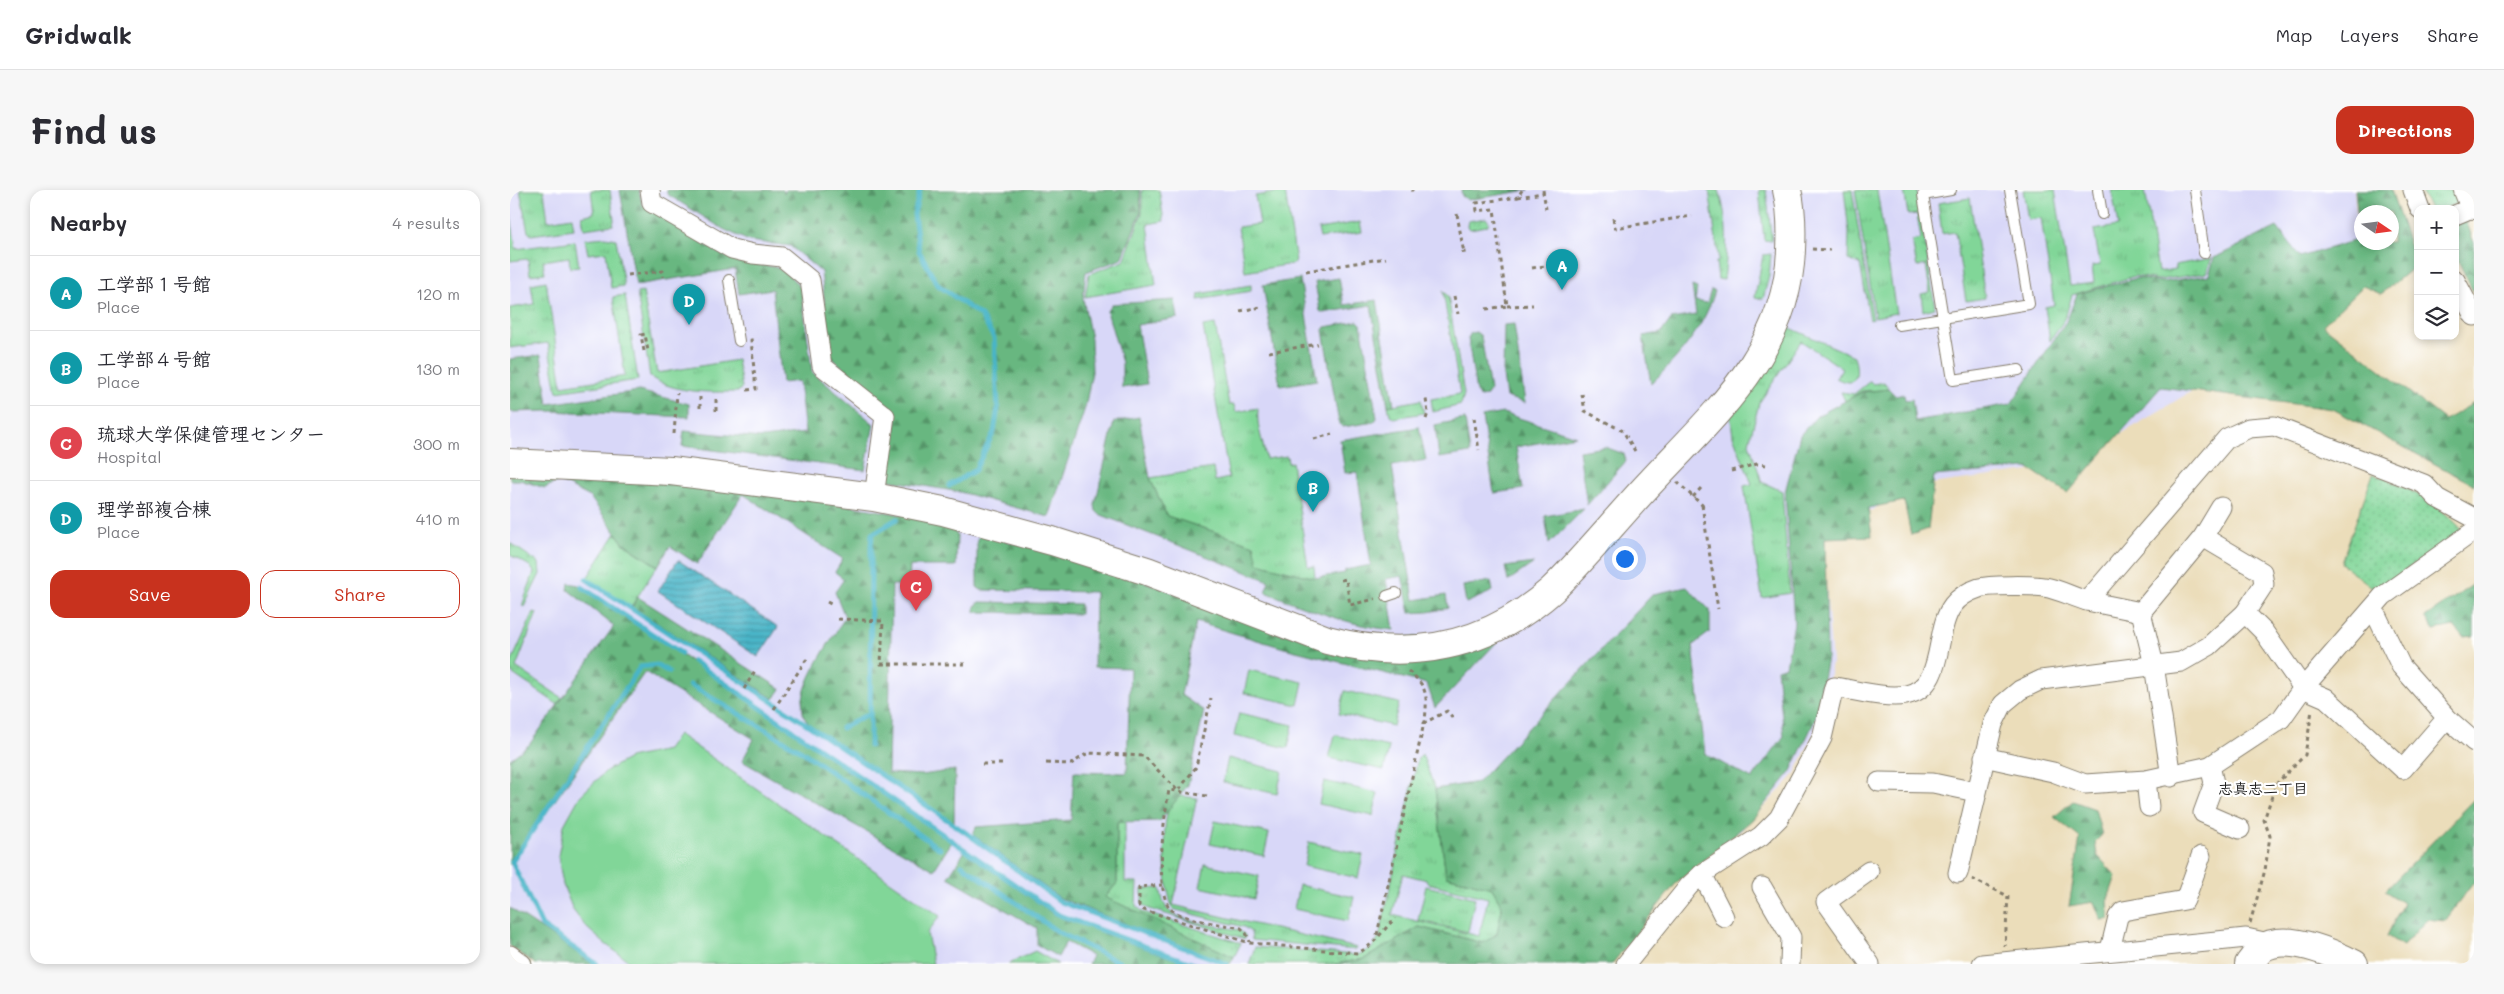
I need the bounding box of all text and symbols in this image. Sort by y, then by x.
text: Gridwalk [25,19,132,50]
text: Map [2276,23,2312,47]
text: Layers [2340,23,2399,47]
text: Share [2427,23,2479,47]
button: Directions [2336,106,2474,154]
text: Find us [30,107,157,153]
north arrow [2354,205,2399,250]
map controls [2414,205,2459,340]
button: + [2414,205,2459,250]
text: Nearby [50,209,127,236]
text: 4 results [392,212,460,233]
pin: A [1546,249,1578,290]
button: − [2414,250,2459,295]
text: 工学部１号館 [97,271,211,296]
text: A [60,283,72,304]
text: 120 m [416,283,460,304]
pin: D [673,284,705,325]
button: layers [2414,295,2459,340]
text: Place [97,296,140,317]
text: 工学部４号館 [97,346,211,371]
text: B [61,358,71,379]
text: 130 m [416,358,460,379]
text: Place [97,371,140,392]
text: 琉球大学保健管理センター [97,421,325,446]
text: C [60,433,72,454]
text: 300 m [413,433,460,454]
text: Hospital [97,446,161,467]
pin: B [1297,471,1329,512]
text: 理学部複合棟 [97,496,211,521]
text: D [60,508,72,529]
text: 410 m [416,508,460,529]
text: Place [97,521,140,542]
your location [1612,546,1638,572]
button: Save [50,570,250,618]
button: Share [260,570,460,618]
pin: C [900,570,932,611]
district label: 志真志二丁目 [2218,778,2308,798]

